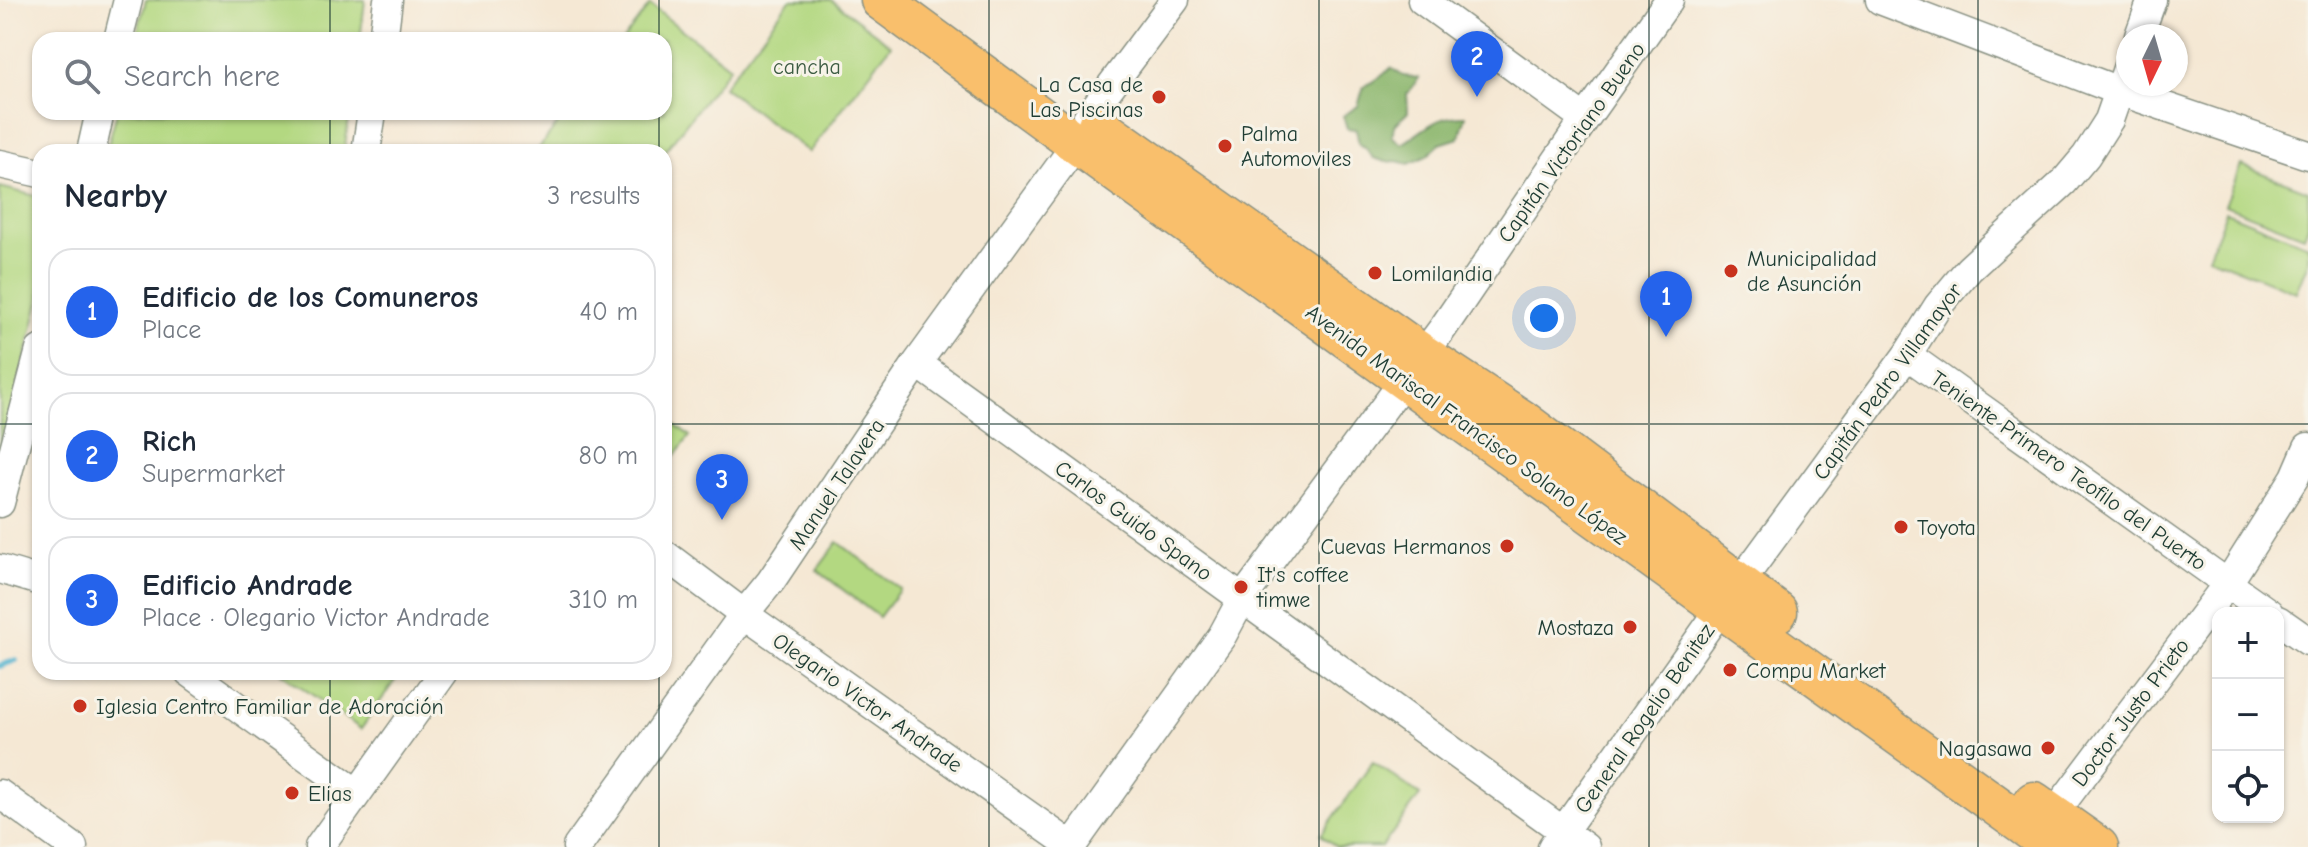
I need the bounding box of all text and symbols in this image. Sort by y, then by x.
north arrow [2116,24,2188,96]
pin: 2 [1451,31,1503,97]
search box [32,32,672,120]
street label: Capitán Victoriano Bueno [1493,37,1651,248]
icon: search [60,54,104,98]
park label: cancha [773,54,841,80]
text: Search here [124,59,280,94]
place label: La Casa de Las Piscinas [1030,72,1143,123]
marker: La Casa de Las Piscinas [1150,88,1168,106]
place label: Palma Automoviles [1241,121,1351,172]
marker: Palma Automoviles [1216,137,1234,155]
text: Nearby [64,176,167,216]
text: 3 results [547,181,640,211]
place label: Municipalidad de Asunción [1747,246,1877,297]
place label: Lomilandia [1391,261,1493,287]
marker: Municipalidad de Asunción [1722,262,1740,280]
marker: Lomilandia [1366,264,1384,282]
pin: 1 [1640,271,1692,337]
street label: Capitán Pedro Villamayor [1808,278,1968,485]
text: Edificio de los Comuneros [142,280,478,315]
text: 1 [87,297,97,327]
text: 40 m [579,297,638,327]
your location [1524,298,1564,338]
street label: Avenida Mariscal Francisco Solano López [1301,299,1633,551]
text: Place [142,315,201,345]
street label: Teniente Primero Teofilo del Puerto [1926,365,2211,576]
street label: Manuel Talavera [783,414,890,555]
text: Rich [142,424,197,459]
text: 2 [86,441,98,471]
text: 80 m [579,441,638,471]
pin: 3 [696,454,748,520]
street label: Carlos Guido Spano [1050,455,1217,587]
text: Supermarket [142,459,285,489]
place label: Toyota [1917,515,1976,541]
marker: Toyota [1892,518,1910,536]
place label: Cuevas Hermanos [1321,534,1491,560]
marker: Cuevas Hermanos [1498,537,1516,555]
place label: It's coffee timwe [1256,562,1349,613]
text: Edificio Andrade [142,568,353,603]
marker: It's coffee timwe [1232,578,1250,596]
text: 3 [86,585,98,615]
text: 310 m [569,585,638,615]
text: Place · Olegario Victor Andrade [142,603,490,633]
map controls [2212,607,2284,823]
button: + [2212,607,2284,679]
place label: Mostaza [1538,615,1614,641]
street label: General Rogelio Benitez [1569,618,1720,819]
marker: Mostaza [1621,618,1639,636]
street label: Olegario Victor Andrade [768,628,967,778]
street label: Doctor Justo Prieto [2067,633,2195,792]
place label: Compu Market [1746,658,1886,684]
marker: Compu Market [1721,661,1739,679]
button: − [2212,679,2284,751]
place label: Iglesia Centro Familiar de Adoración [96,694,444,720]
marker: Iglesia Centro Familiar de Adoración [71,697,89,715]
place label: Nagasawa [1939,736,2032,762]
marker: Nagasawa [2039,739,2057,757]
button: locate [2212,751,2284,823]
place label: Elias [308,781,352,807]
marker: Elias [283,784,301,802]

